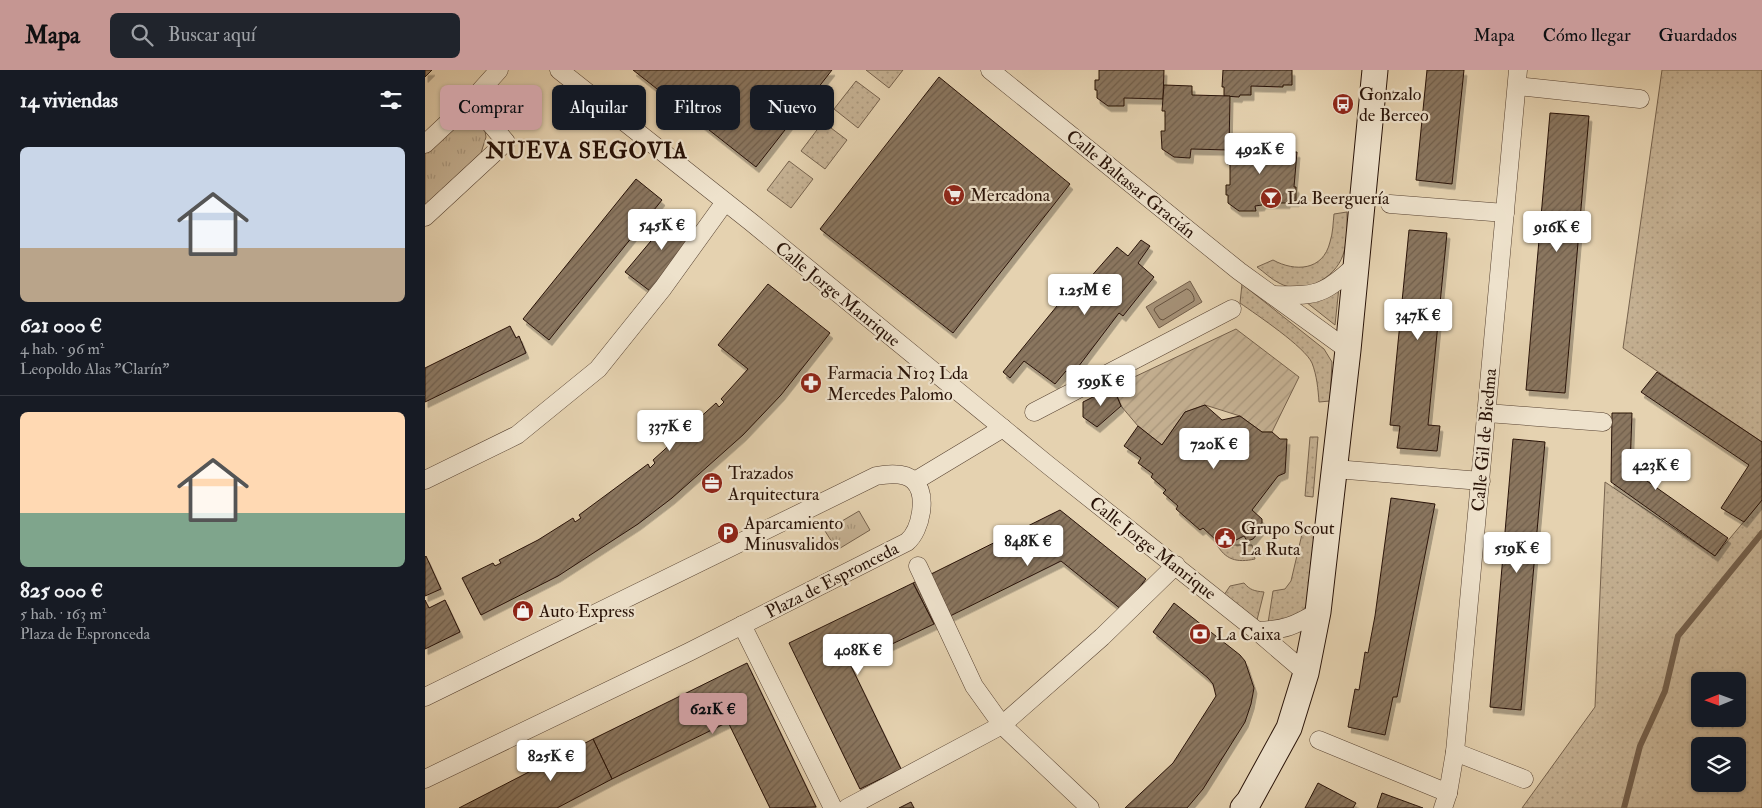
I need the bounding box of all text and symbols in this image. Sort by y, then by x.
search box [110,13,460,58]
text: Mapa [25,20,80,51]
icon: search [128,21,156,49]
text: Buscar aquí [168,23,256,47]
text: Mapa [1474,24,1515,47]
text: Cómo llegar [1543,24,1631,47]
text: Guardados [1659,24,1737,47]
place label: Gonzalo de Berceo [1359,83,1429,127]
chip: Comprar [440,85,542,130]
chip: Alquilar [552,85,646,130]
chip: Filtros [656,85,740,130]
chip: Nuevo [750,85,834,130]
icon: filters [377,86,405,114]
text: 14 viviendas [20,87,118,114]
bus stop icon: Gonzalo de Berceo [1331,92,1355,116]
street label: Calle Baltasar Gracián [1061,125,1200,244]
pin: 492K € [1219,132,1301,175]
district label: NUEVA SEGOVIA [485,137,688,165]
text: 492K € [1236,139,1284,159]
icon: home [168,179,258,269]
supermarket icon: Mercadona [942,183,966,207]
place label: Mercadona [970,184,1051,207]
bar icon: La Beerguería [1259,186,1283,210]
place label: La Beerguería [1287,187,1390,210]
pin: 545K € [621,208,703,251]
pin: 916K € [1516,210,1598,253]
text: 545K € [639,215,685,235]
text: 916K € [1534,217,1580,237]
street label: Calle Jorge Manrique [770,237,906,352]
pin: 1.25M € [1039,274,1131,316]
text: 1.25M € [1059,280,1111,300]
pin: 347K € [1377,298,1459,341]
text: 347K € [1395,305,1441,325]
text: 621 000 € [20,312,102,339]
text: 4 hab. · 96 m² [20,339,104,359]
text: Leopoldo Alas "Clarín" [20,359,169,379]
place label: Farmacia N103 Lda Mercedes Palomo [827,362,969,406]
pin: 599K € [1060,364,1142,407]
street label: Calle Gil de Biedma [1467,367,1502,513]
pharmacy icon: Farmacia N103 Lda Mercedes Palomo [799,371,823,395]
text: 599K € [1077,371,1125,391]
pin: 337K € [629,410,711,452]
text: 337K € [648,416,692,436]
pin: 720K € [1173,428,1255,470]
text: 720K € [1190,434,1238,454]
icon: home [168,445,258,535]
pin: 423K € [1615,448,1697,491]
text: 423K € [1633,455,1679,475]
place label: Trazados Arquitectura [727,462,820,506]
office icon: Trazados Arquitectura [700,471,724,495]
street label: Calle Jorge Manrique [1085,492,1221,605]
place label: Aparcamiento Minusvalidos [743,512,843,556]
place label: Grupo Scout La Ruta [1241,517,1335,561]
parking icon: Aparcamiento Minusvalidos [716,521,740,545]
pin: 848K € [987,524,1069,567]
public building icon: Grupo Scout La Ruta [1213,526,1237,550]
text: 848K € [1004,531,1052,551]
pin: 519K € [1476,532,1558,574]
street label: Plaza de Espronceda [762,537,903,624]
text: 519K € [1495,538,1539,558]
text: 825 000 € [20,577,103,604]
shop icon: Auto Express [511,599,535,623]
place label: Auto Express [538,600,634,623]
text: 5 hab. · 163 m² [20,604,106,624]
bank icon: La Caixa [1188,622,1212,646]
place label: La Caixa [1216,623,1282,646]
text: Plaza de Espronceda [20,624,150,644]
pin: 408K € [817,634,899,676]
text: 408K € [834,640,882,660]
north arrow [1691,672,1746,728]
map controls [1691,672,1746,792]
pin: 621K € [672,692,754,735]
text: 621K € [690,699,736,719]
button: layers [1691,737,1746,792]
pin: 825K € [510,740,592,782]
text: 825K € [528,746,574,766]

